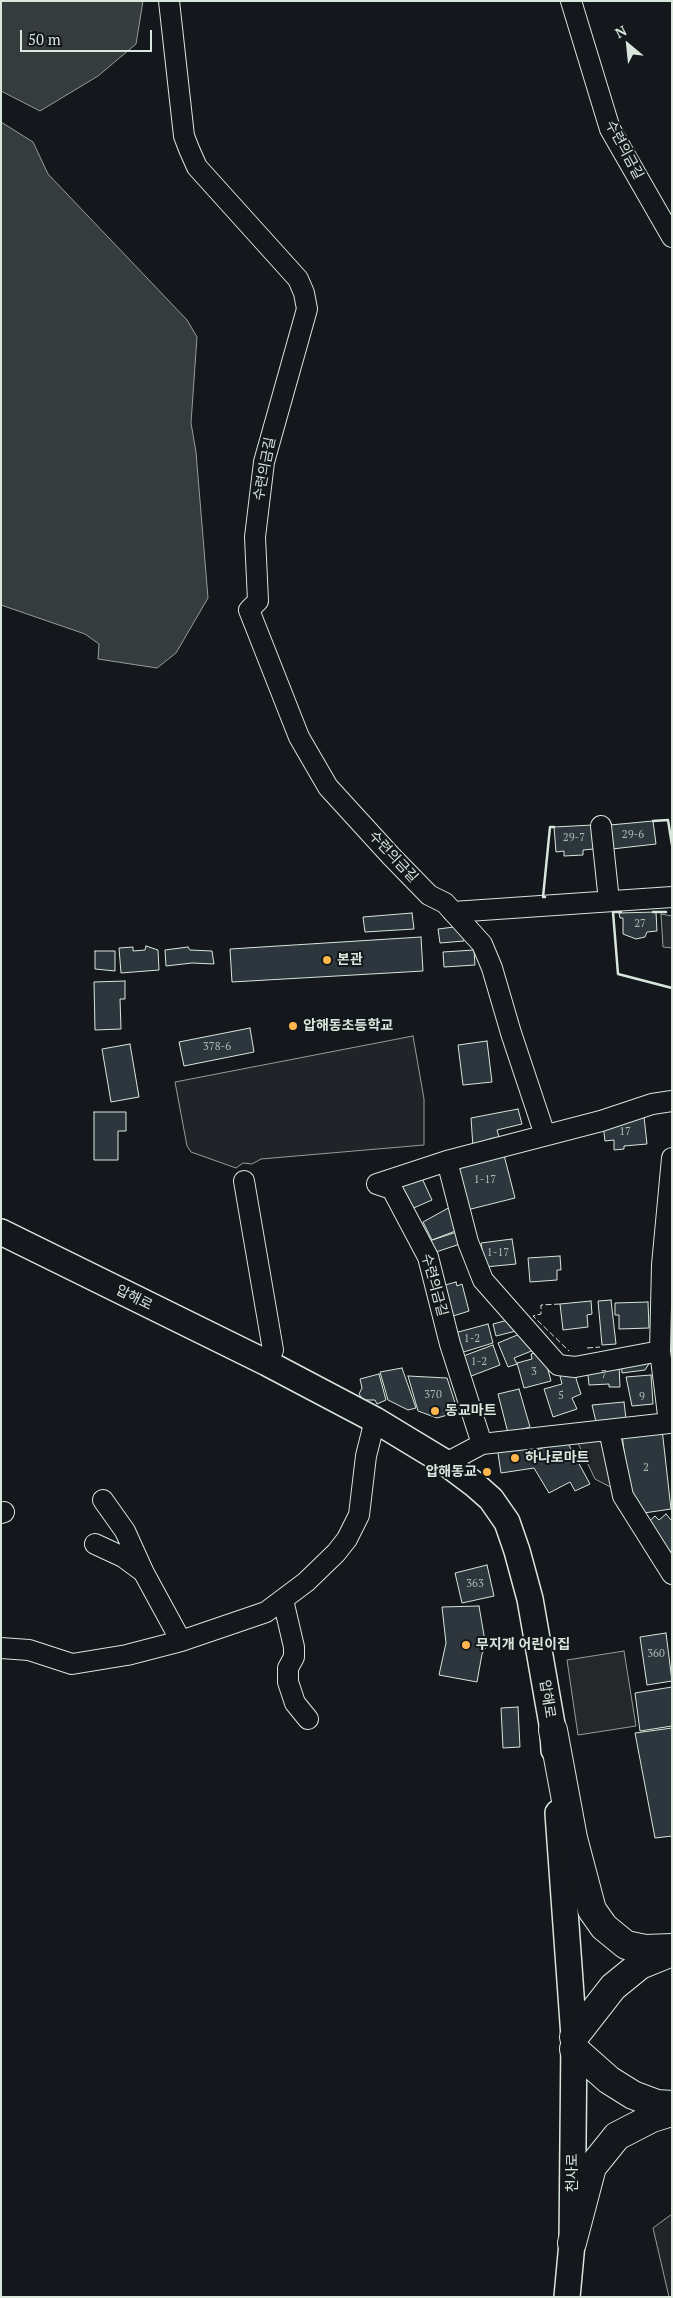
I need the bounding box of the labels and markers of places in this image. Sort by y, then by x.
place label: 본관 [337,952,363,968]
marker: 본관 [321,954,333,966]
place label: 압해동초등학교 [303,1018,393,1034]
marker: 압해동초등학교 [287,1020,299,1032]
place label: 동교마트 [445,1403,497,1419]
marker: 동교마트 [429,1405,441,1417]
place label: 하나로마트 [525,1450,589,1466]
marker: 하나로마트 [509,1452,521,1464]
place label: 압해동교 [425,1464,477,1480]
marker: 압해동교 [481,1466,493,1478]
place label: 무지개 어린이집 [476,1637,570,1653]
marker: 무지개 어린이집 [460,1639,472,1651]

